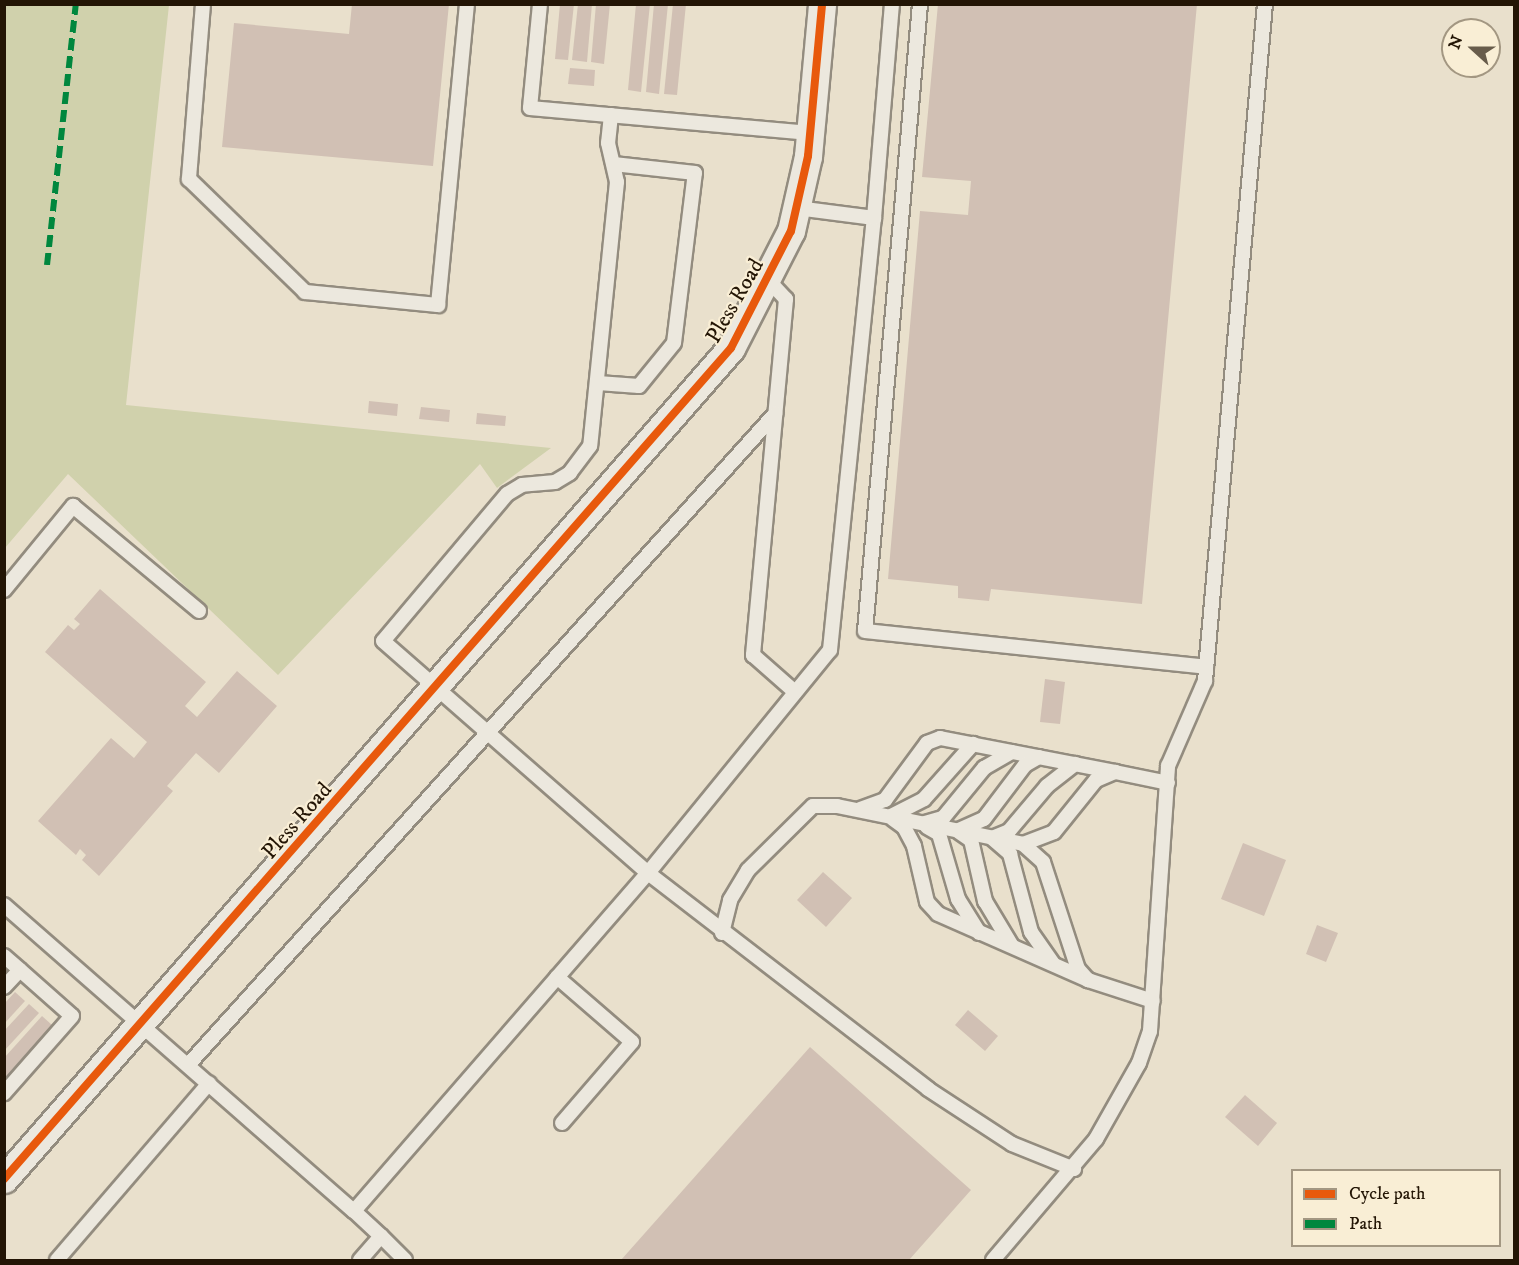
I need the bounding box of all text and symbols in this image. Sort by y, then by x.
north arrow [1441,18,1501,78]
text: N [1444,33,1468,52]
street label: Pless Road [700,254,770,348]
street label: Pless Road [256,777,338,865]
legend [1291,1169,1501,1247]
text: Cycle path [1349,1183,1426,1205]
text: Path [1349,1213,1382,1235]

